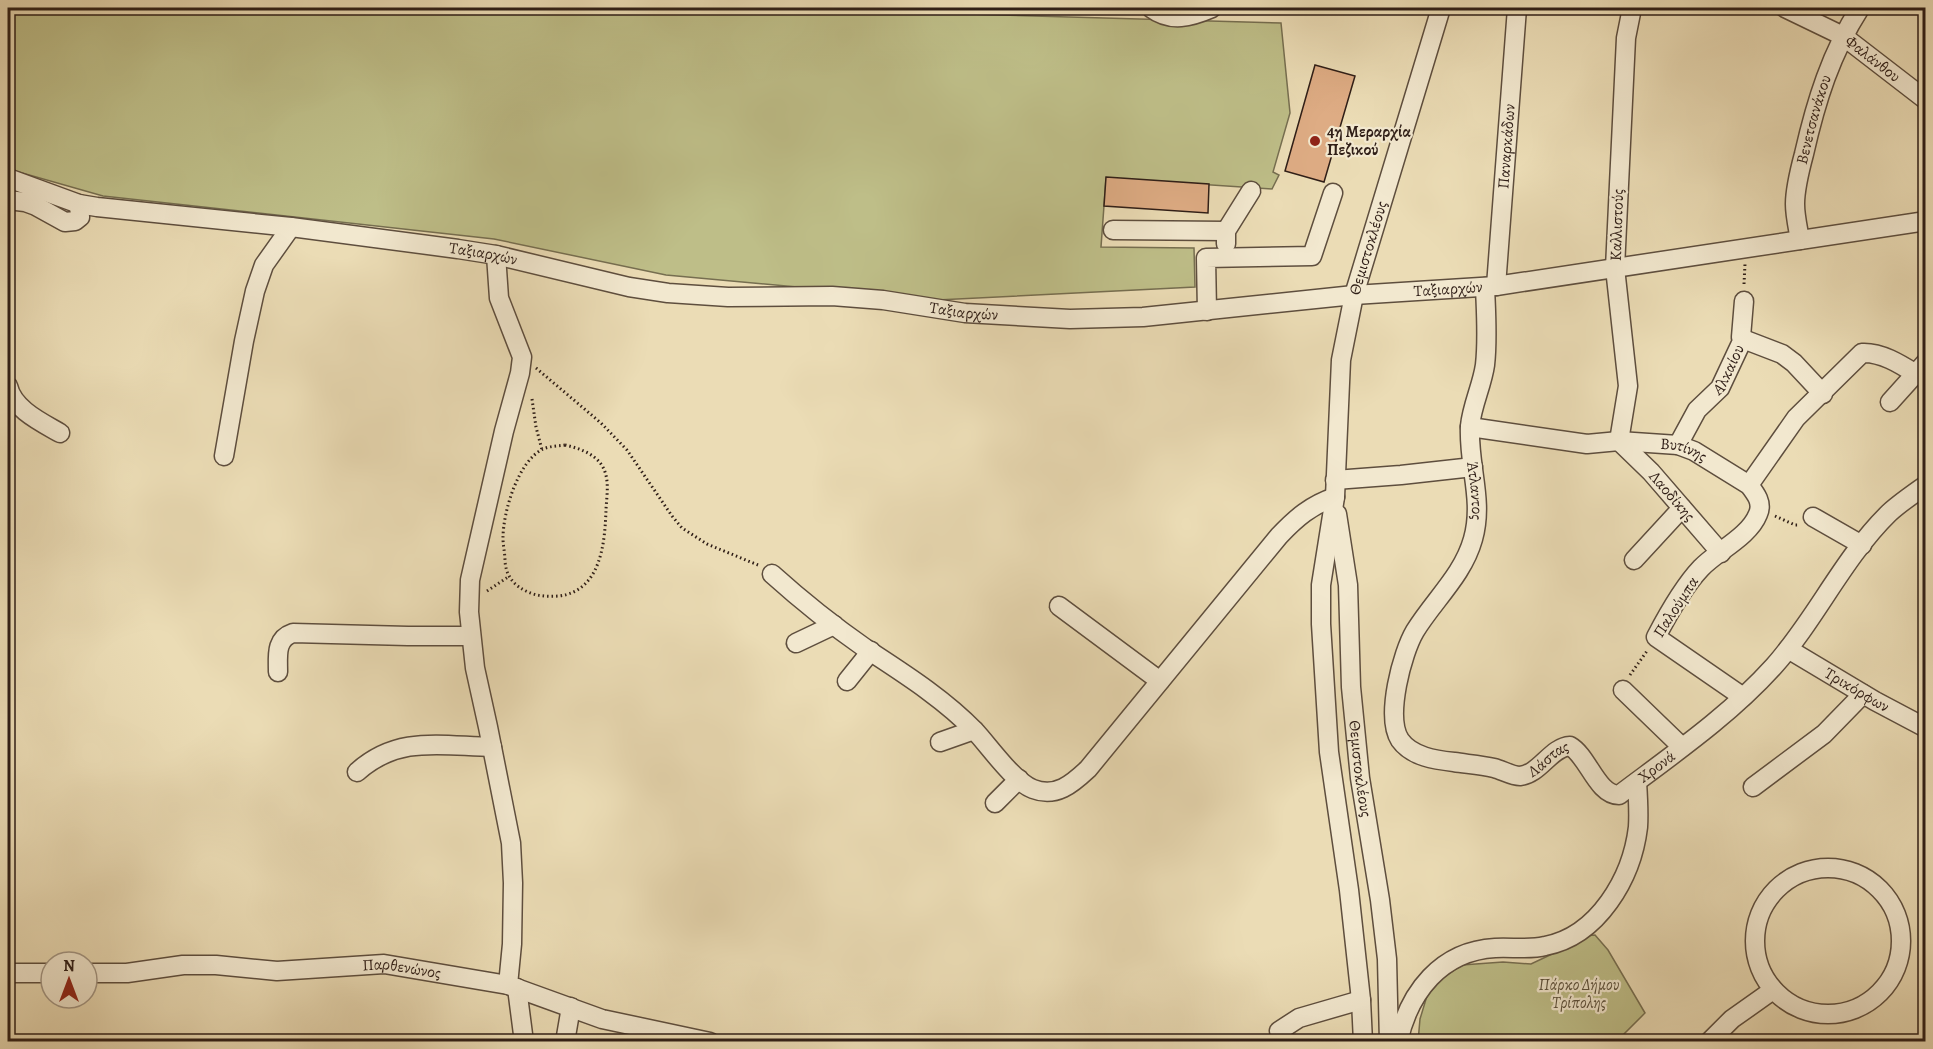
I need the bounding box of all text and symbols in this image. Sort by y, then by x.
street label: Φαλάνθου [1840,30,1905,87]
street label: Βενετσανάκου [1791,72,1837,167]
street label: Παναρκάδων [1492,103,1521,190]
place label: 4η Μεραρχία Πεζικού [1327,121,1411,161]
marker: 4η Μεραρχία Πεζικού [1308,134,1322,148]
street label: Καλλιστούς [1605,188,1629,262]
street label: Θεμιστοκλέους [1344,198,1393,298]
street label: Ταξιαρχών [448,237,520,271]
street label: Ταξιαρχών [1413,276,1484,302]
street label: Ταξιαρχών [928,297,999,326]
street label: Αλκαίου [1707,341,1750,401]
street label: Βυτίνης [1660,433,1712,468]
street label: Άτλαντος [1461,460,1488,521]
street label: Λαοδίκης [1643,465,1700,527]
street label: Παλούμπα [1648,572,1704,642]
street label: Τρικόρφων [1820,662,1893,718]
street label: Θεμιστοκλέους [1343,719,1377,819]
street label: Λάστας [1523,735,1571,783]
street label: Χρονά [1633,745,1680,788]
north arrow [39,950,99,1010]
street label: Παρθενώνος [362,953,443,984]
text: N [63,955,75,977]
park label: Πάρκο Δήμου Τρίπολης [1539,974,1620,1014]

